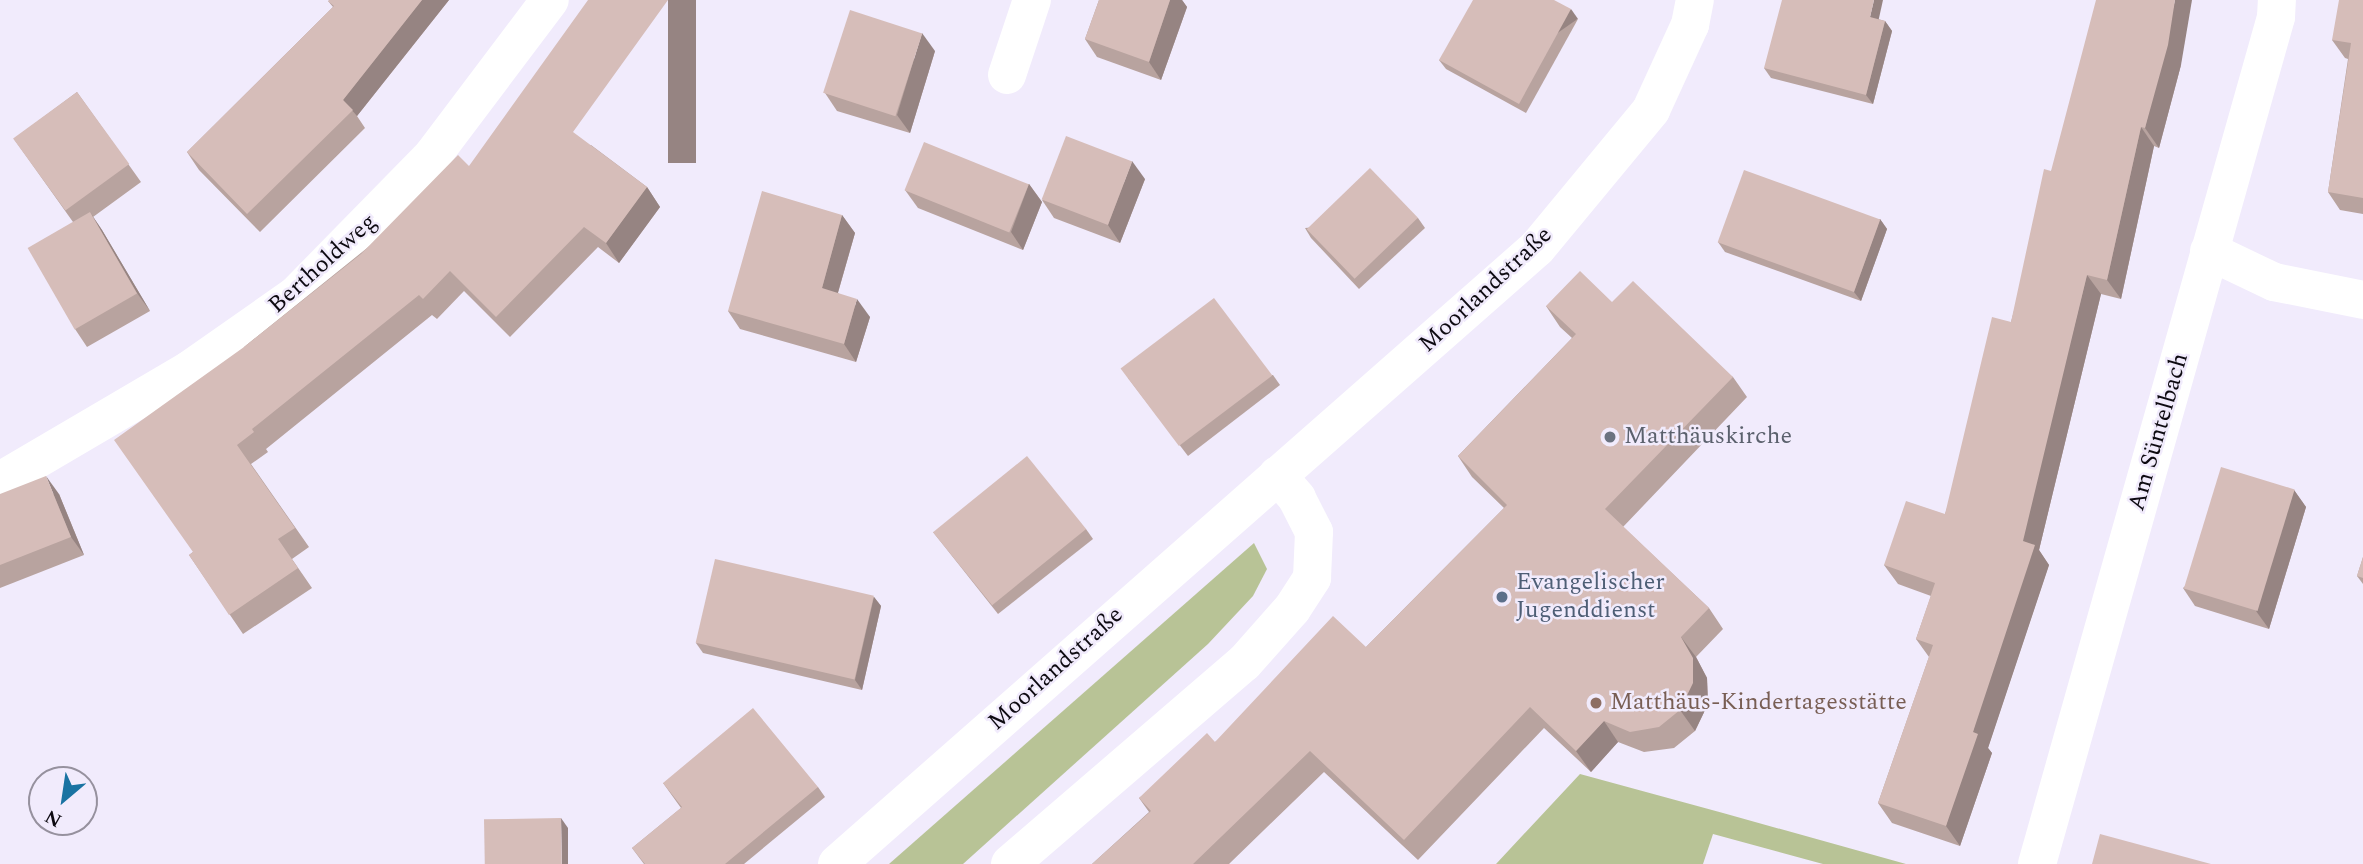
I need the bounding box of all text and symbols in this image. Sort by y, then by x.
street label: Bertholdweg [263,208,383,320]
street label: Moorlandstraße [1414,221,1558,359]
street label: Am Süntelbach [2123,350,2195,514]
place label: Matthäuskirche [1624,423,1792,451]
marker: Matthäuskirche [1602,429,1618,445]
place label: Evangelischer Jugenddienst [1516,569,1665,625]
marker: Evangelischer Jugenddienst [1494,589,1510,605]
street label: Moorlandstraße [983,601,1129,737]
place label: Matthäus-Kindertagesstätte [1610,689,1907,717]
marker: Matthäus-Kindertagesstätte [1588,695,1604,711]
north arrow [28,766,98,836]
text: N [40,802,67,835]

